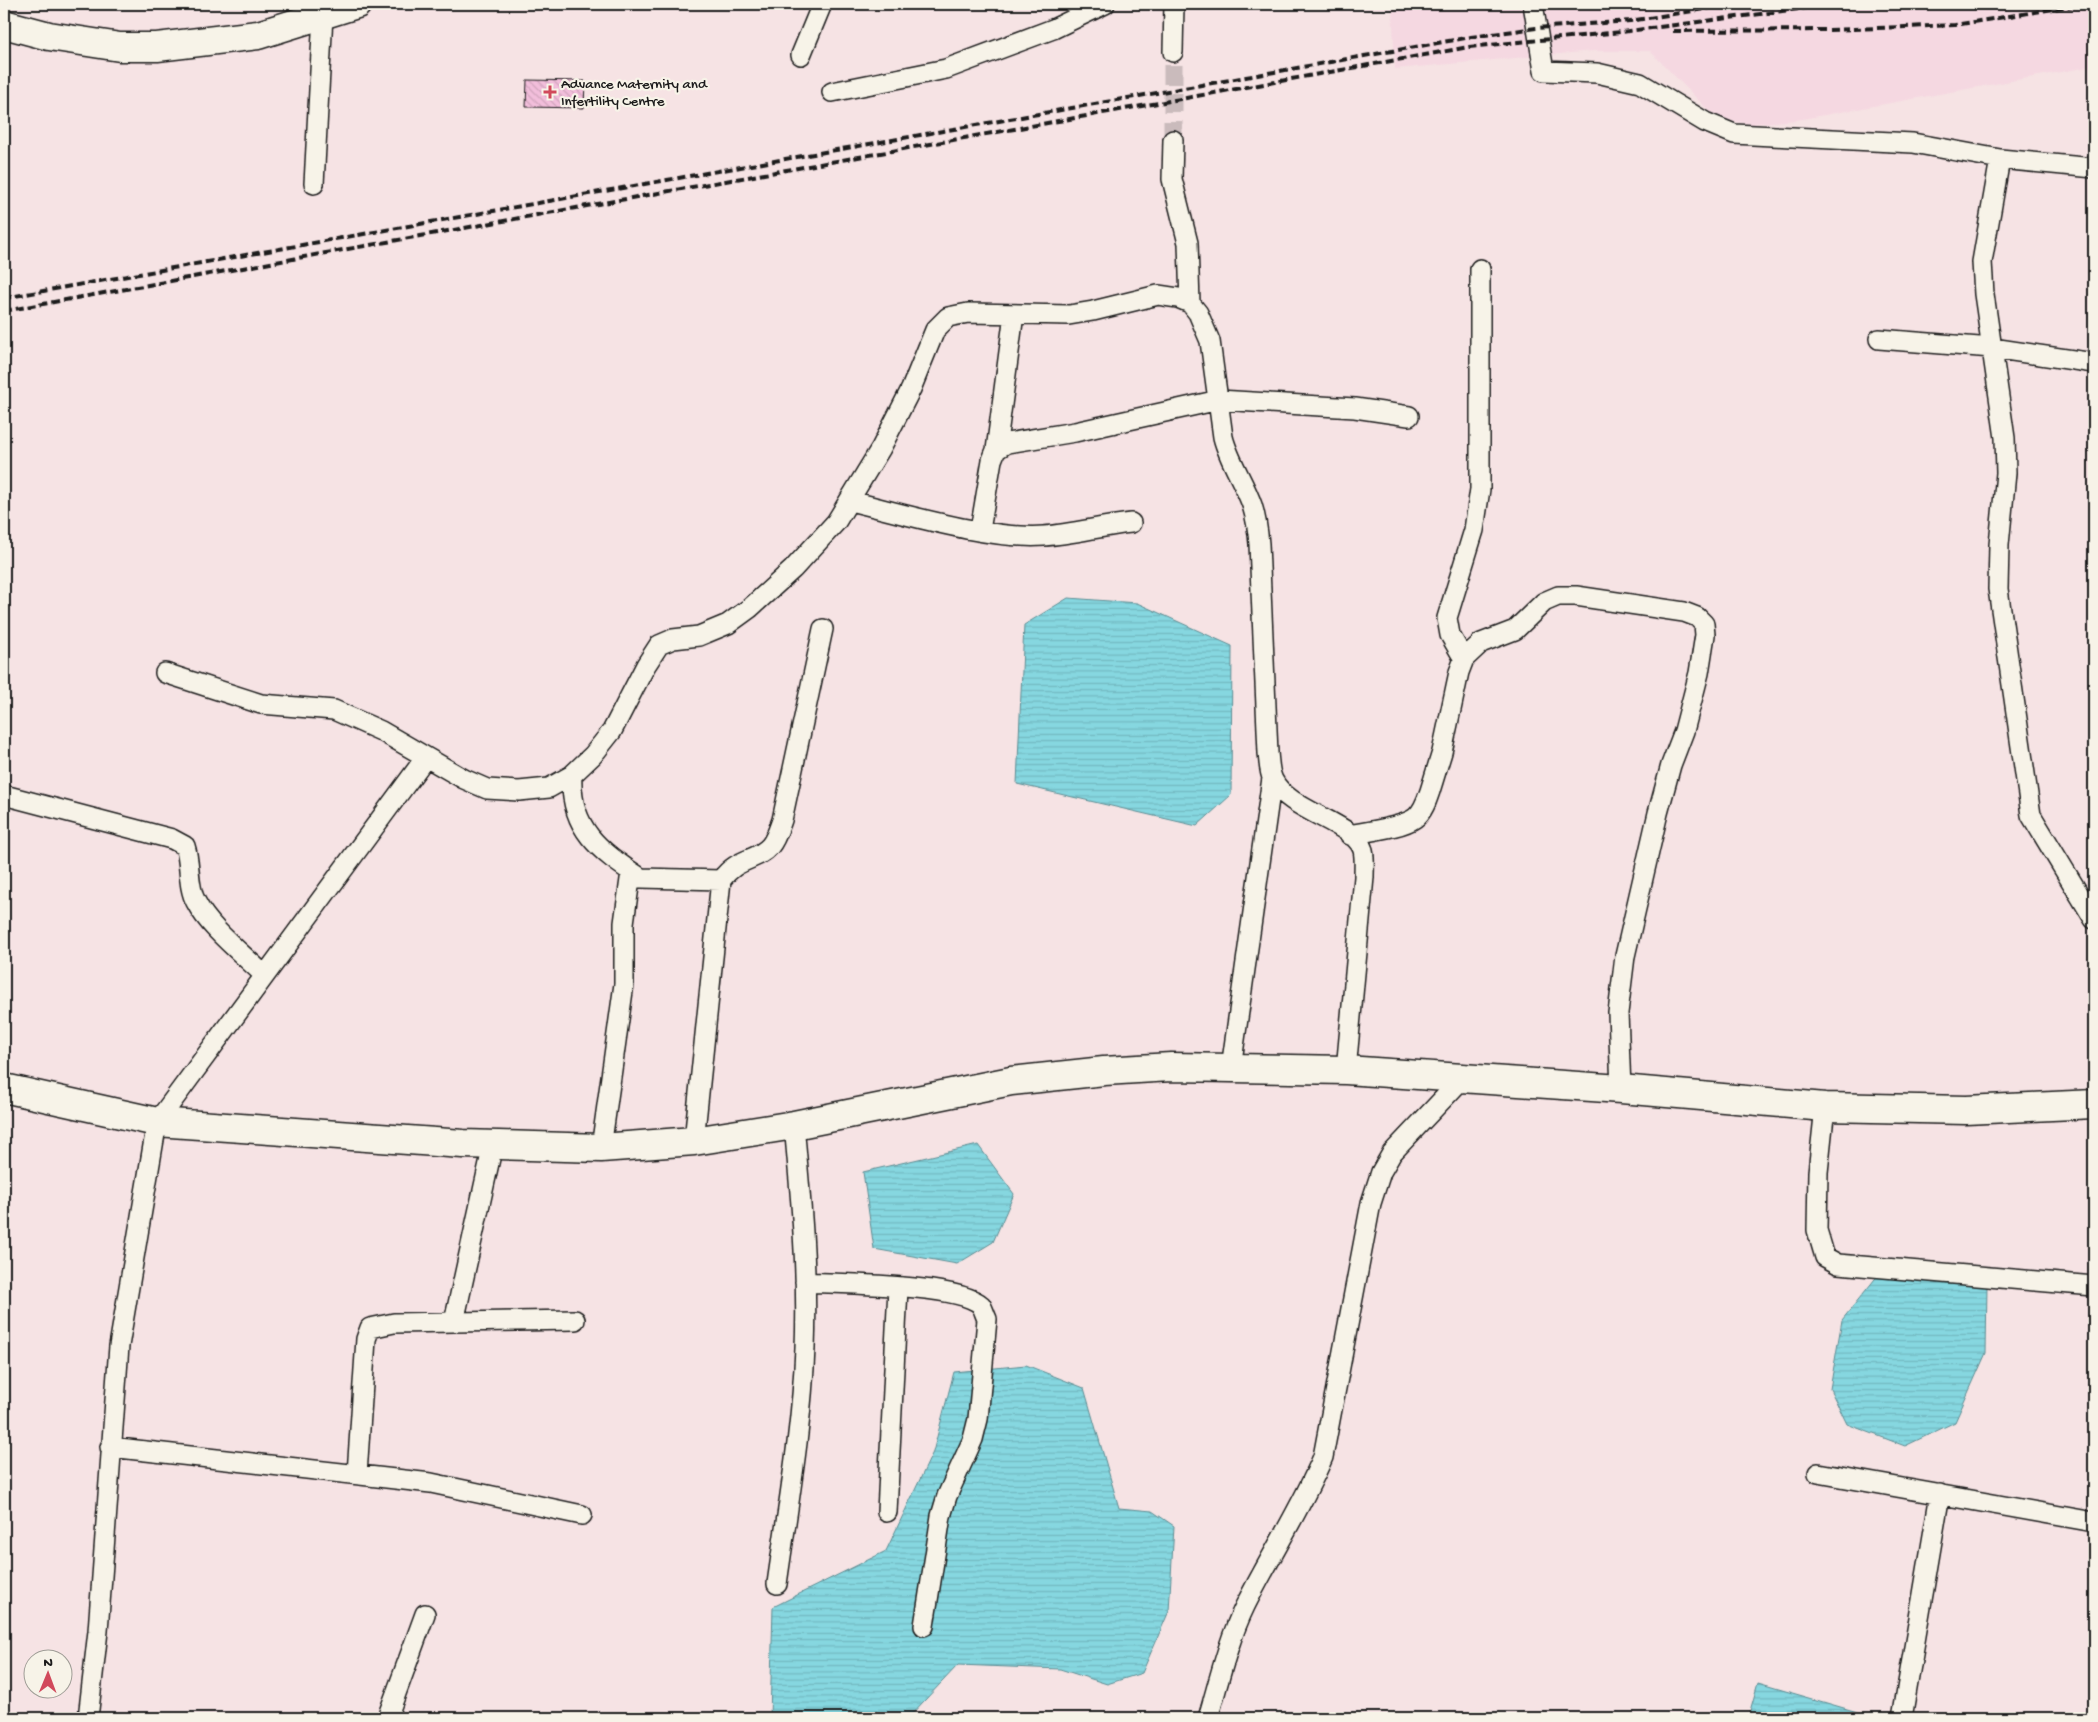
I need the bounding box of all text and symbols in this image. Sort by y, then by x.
place label: Advance Maternity and Infertility Centre [561,76,708,111]
marker: Advance Maternity and Infertility Centre [543,85,557,99]
north arrow [22,1650,72,1700]
text: N [43,1655,53,1672]

